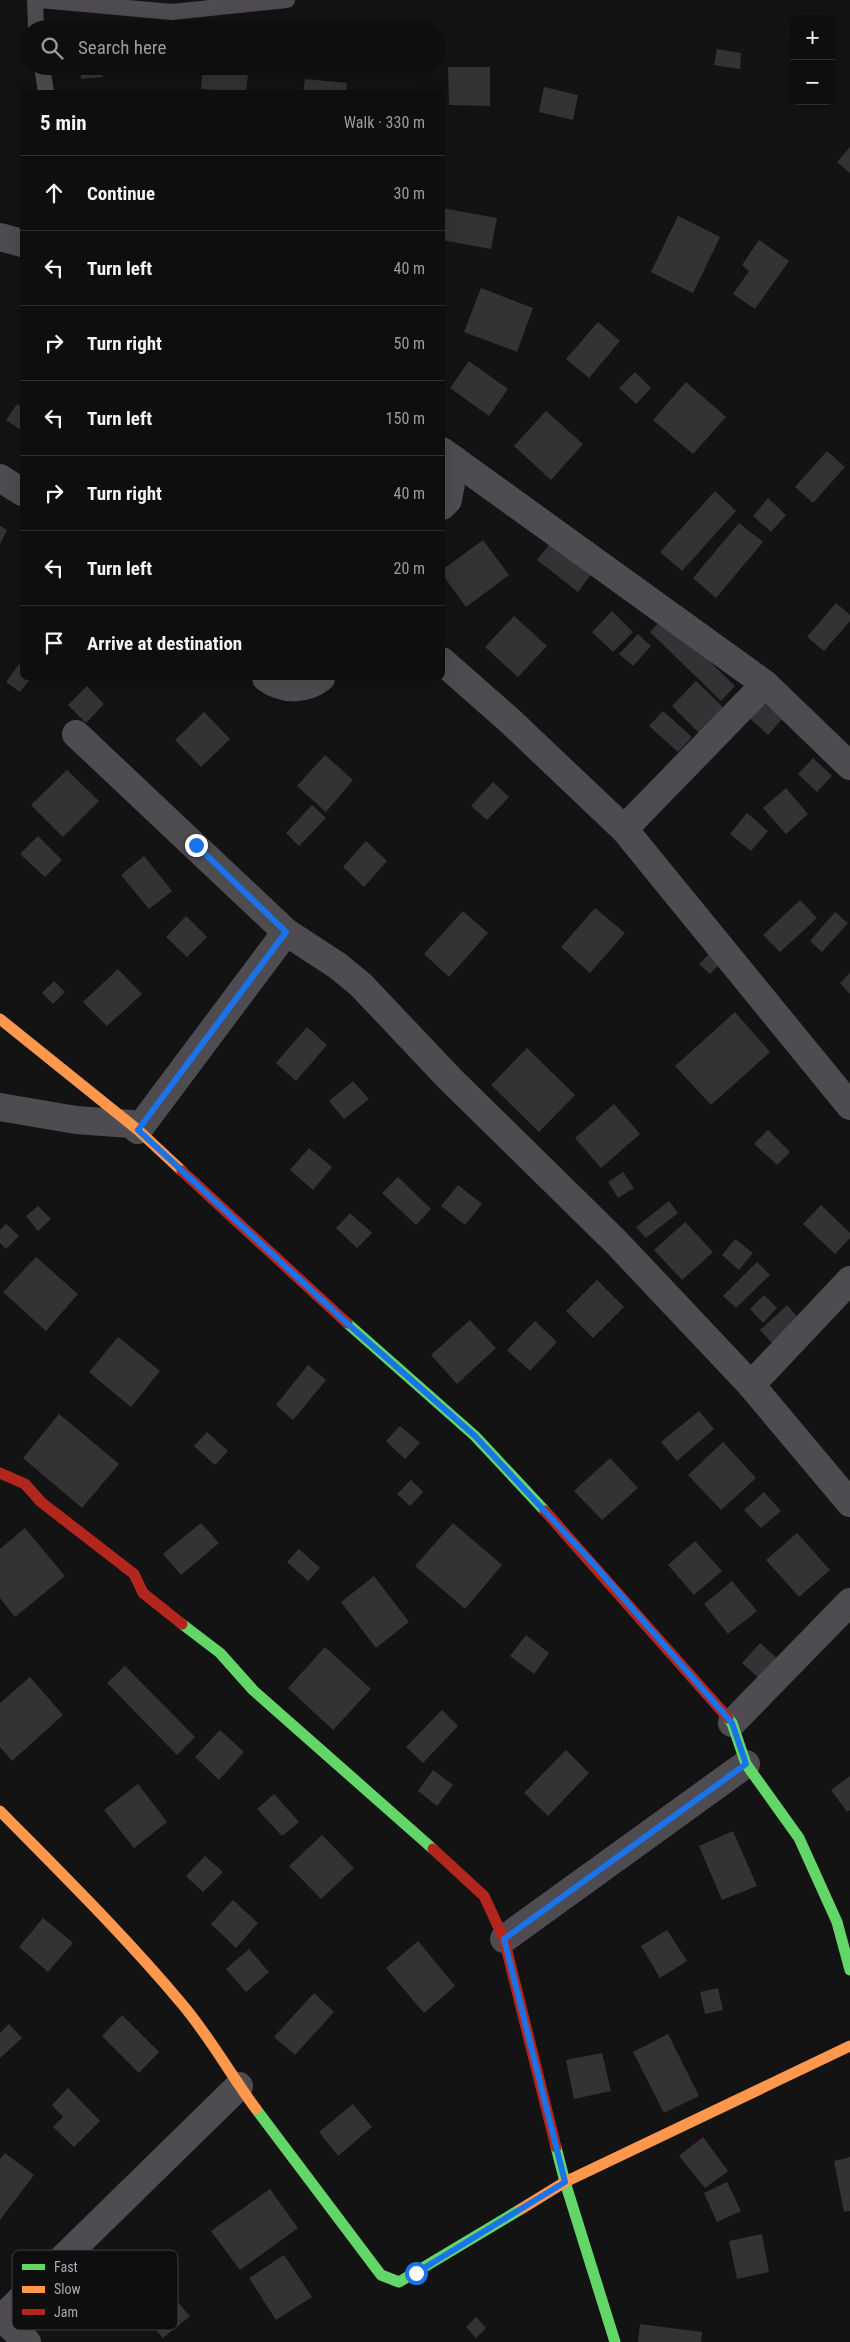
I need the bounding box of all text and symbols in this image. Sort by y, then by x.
map controls [790,15,835,105]
button: + [790,15,835,60]
search box [20,20,445,75]
icon: search [38,34,66,62]
text: Search here [78,36,166,59]
button: − [790,60,835,105]
text: 5 min [40,111,87,135]
text: Walk · 330 m [344,113,425,132]
icon: ahead [40,179,68,207]
text: Continue [87,182,155,205]
text: 30 m [393,184,425,203]
icon: left [40,254,68,282]
text: Turn left [87,257,152,280]
text: 40 m [393,259,425,278]
icon: right [40,329,68,357]
text: Turn right [87,332,162,355]
text: 50 m [393,334,425,353]
icon: left [40,404,68,432]
text: Turn left [87,407,152,430]
text: 150 m [386,409,425,428]
icon: right [40,479,68,507]
text: Turn right [87,482,162,505]
text: 40 m [393,484,425,503]
icon: left [40,554,68,582]
text: Turn left [87,557,152,580]
text: 20 m [393,559,425,578]
icon: arrive [40,629,68,657]
text: Arrive at destination [87,632,242,655]
route end [185,834,208,857]
legend [12,2250,178,2330]
text: Fast [54,2259,78,2275]
route start [405,2262,428,2285]
text: Slow [54,2281,81,2297]
text: Jam [54,2304,78,2320]

